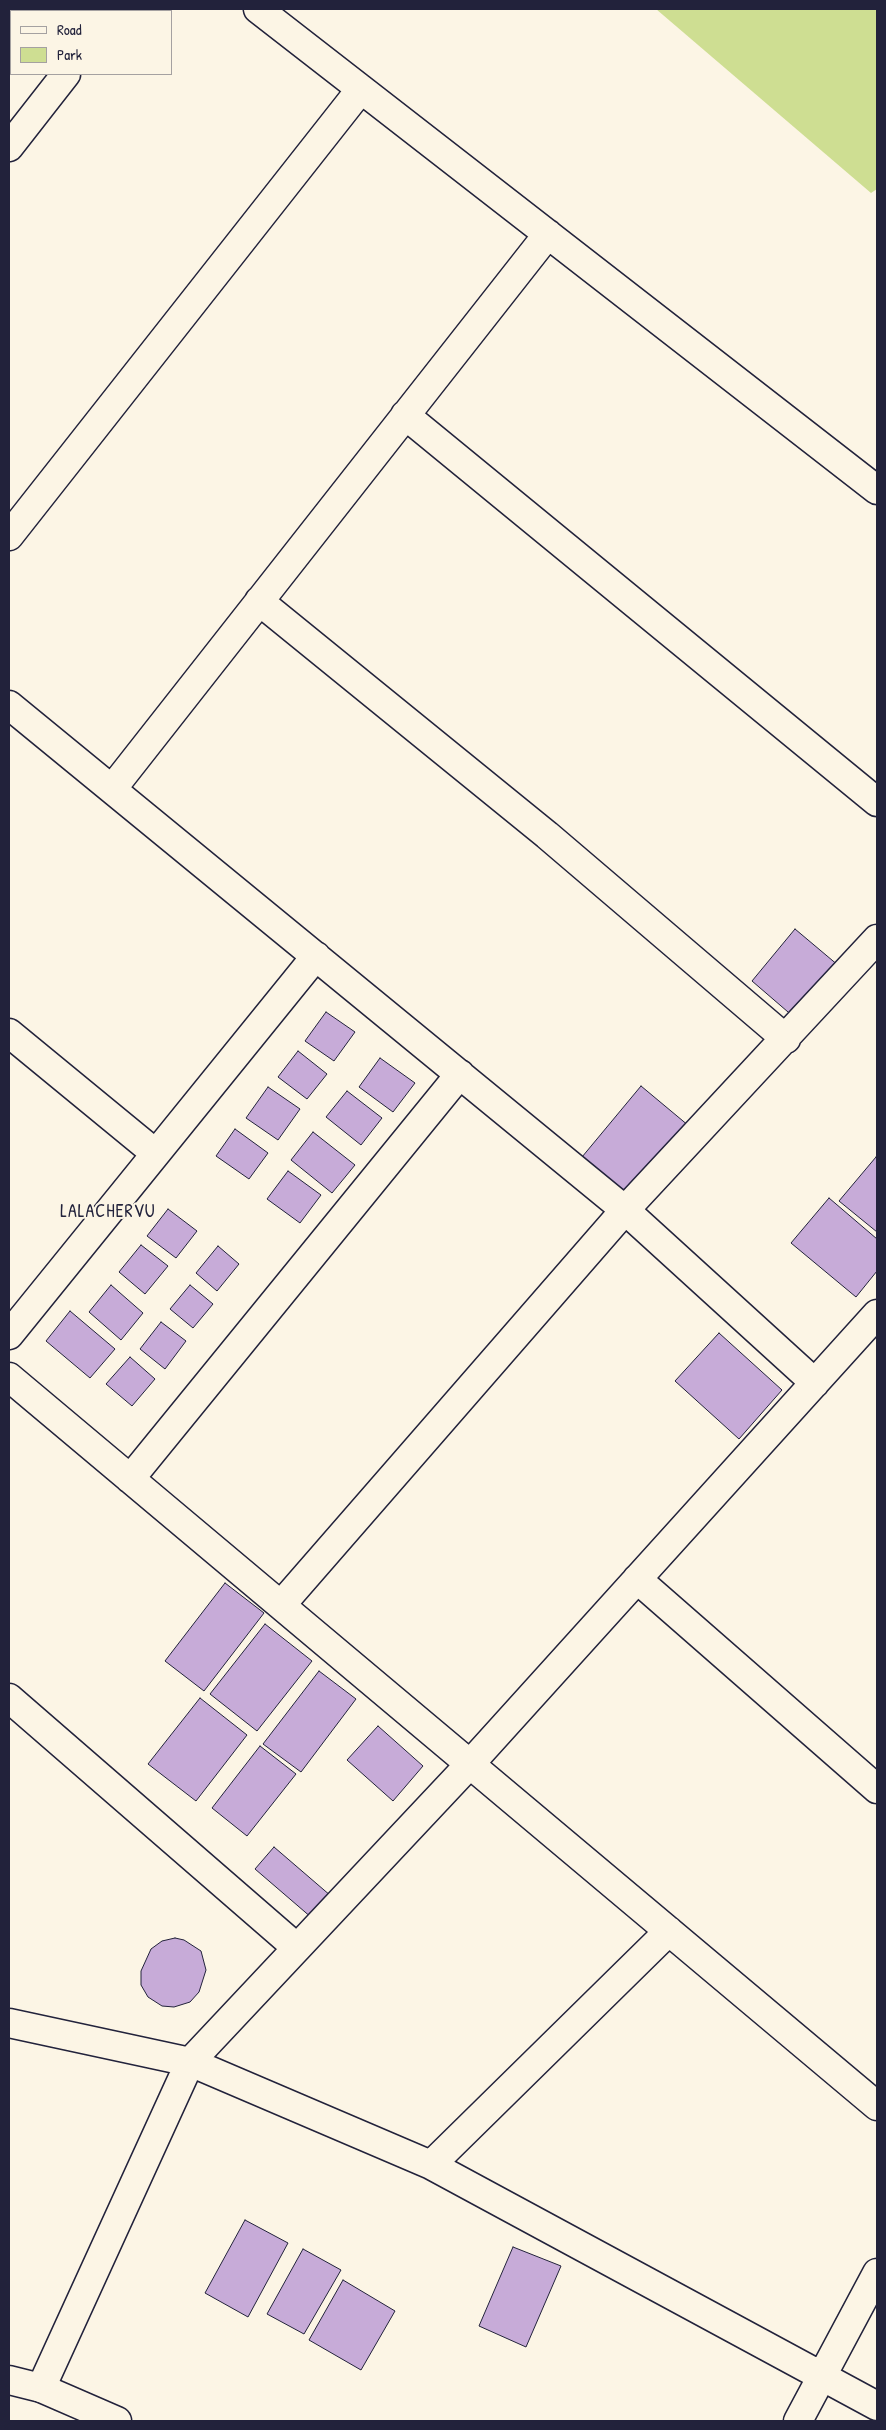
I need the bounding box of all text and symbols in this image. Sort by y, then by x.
legend [10,10,172,75]
text: Road [57,19,82,40]
text: Park [57,44,82,65]
district label: LALACHERVU [59,1201,157,1223]

